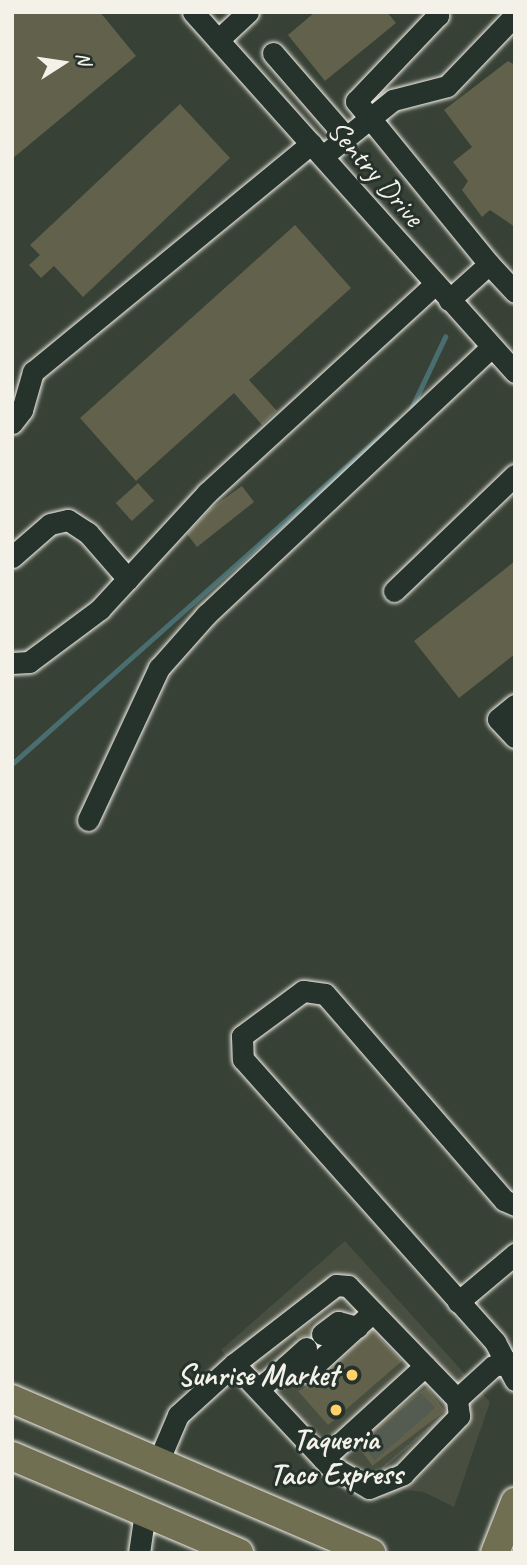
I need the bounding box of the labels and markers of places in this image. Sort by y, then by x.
place label: Sunrise Market [177,1357,338,1393]
marker: Sunrise Market [344,1367,360,1383]
marker: Taqueria Taco Express [328,1402,344,1418]
place label: Taqueria Taco Express [269,1421,403,1492]

